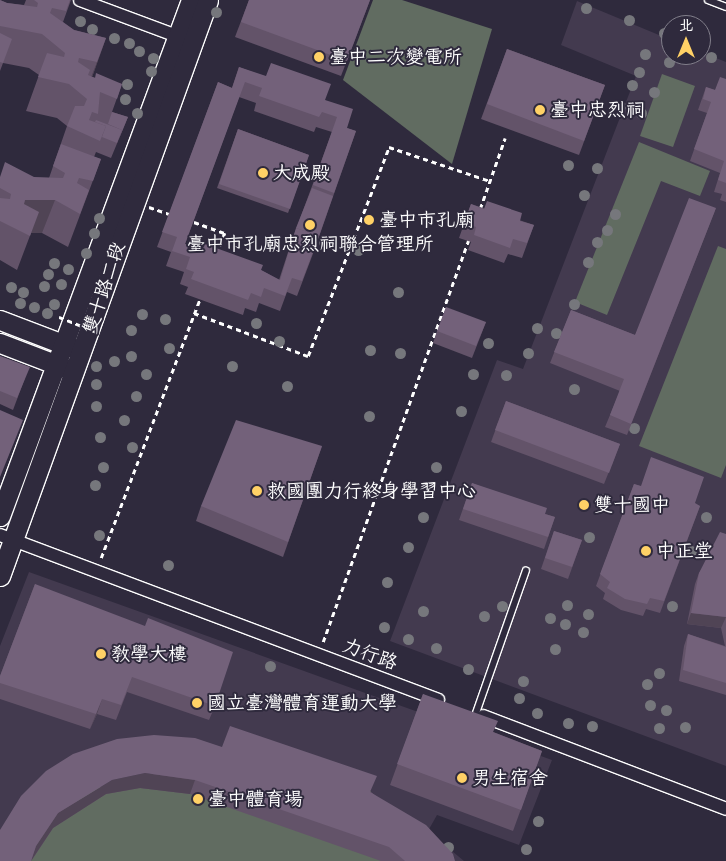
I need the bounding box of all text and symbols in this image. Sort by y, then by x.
north arrow [661,15,711,65]
text: 北 [679,17,693,34]
place label: 臺中二次變電所 [329,46,462,68]
marker: 臺中二次變電所 [313,51,325,63]
place label: 臺中忠烈祠 [550,99,645,121]
marker: 臺中忠烈祠 [534,104,546,116]
place label: 大成殿 [273,162,330,184]
marker: 大成殿 [257,167,269,179]
place label: 臺中市孔廟 [379,209,474,231]
marker: 臺中市孔廟 [363,214,375,226]
marker: 臺中市孔廟忠烈祠聯合管理所 [304,219,316,231]
place label: 臺中市孔廟忠烈祠聯合管理所 [187,233,433,255]
street label: 雙十路二段 [78,239,130,337]
place label: 救國團力行終身學習中心 [267,480,476,502]
marker: 救國團力行終身學習中心 [251,485,263,497]
place label: 雙十國中 [594,494,670,516]
marker: 雙十國中 [578,499,590,511]
place label: 中正堂 [656,540,713,562]
marker: 中正堂 [640,545,652,557]
street label: 力行路 [339,634,401,674]
place label: 教學大樓 [111,643,187,665]
marker: 教學大樓 [95,648,107,660]
place label: 國立臺灣體育運動大學 [207,692,397,714]
marker: 國立臺灣體育運動大學 [191,697,203,709]
place label: 男生宿舍 [472,767,548,789]
marker: 男生宿舍 [456,772,468,784]
place label: 臺中體育場 [208,788,303,810]
marker: 臺中體育場 [192,793,204,805]

